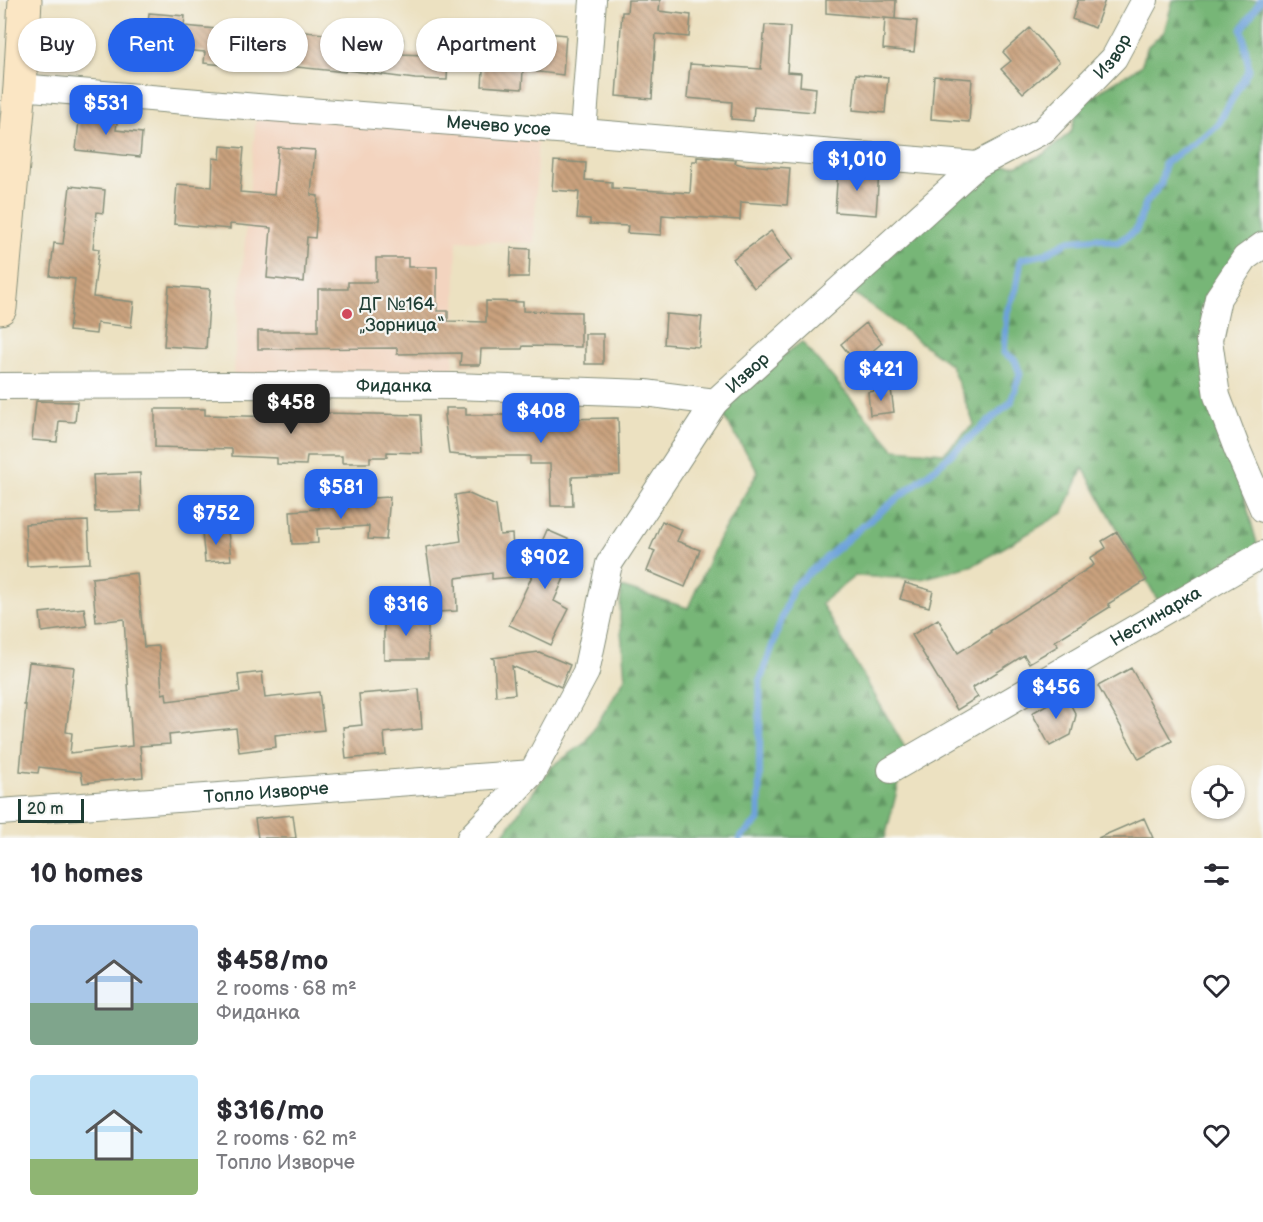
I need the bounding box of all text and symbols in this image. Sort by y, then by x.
chip: Buy [18,18,96,72]
chip: Rent [108,18,195,72]
chip: Filters [207,18,308,72]
chip: New [320,18,404,72]
chip: Apartment [416,18,557,72]
street label: Извор [1089,31,1136,84]
pin: $531 [70,85,142,136]
text: $531 [84,92,128,116]
street label: Мечево усое [445,112,551,140]
pin: $1,010 [808,141,906,192]
text: $1,010 [827,148,887,172]
place label: ДГ №164 „Зорница“ [359,294,445,336]
marker: ДГ №164 „Зорница“ [340,307,354,321]
street label: Извор [722,348,774,398]
pin: $421 [845,351,917,402]
text: $421 [859,358,903,382]
street label: Фиданка [356,376,432,397]
pin: $458 [255,384,327,435]
text: $458 [267,391,315,415]
pin: $408 [505,393,577,444]
text: $408 [516,400,566,424]
pin: $581 [305,469,377,520]
text: $581 [318,476,364,500]
pin: $752 [180,495,252,546]
text: $752 [192,502,240,526]
pin: $902 [509,539,581,590]
text: $902 [520,546,570,570]
street label: Нестинарка [1107,582,1205,651]
pin: $316 [370,586,442,637]
text: $316 [383,593,429,617]
pin: $456 [1020,669,1092,720]
text: $456 [1032,676,1080,700]
map controls [1191,765,1245,819]
button: locate [1191,765,1245,819]
street label: Топло Изворче [203,778,330,808]
scale bar [18,796,84,824]
text: 20 m [27,800,63,819]
icon: filters [1200,858,1233,891]
text: 10 homes [30,859,143,890]
text: $458/mo [216,946,328,977]
icon: home [78,949,150,1021]
icon: heart [1200,969,1233,1002]
text: 2 rooms · 68 m² [216,977,357,1001]
text: Фиданка [216,1001,300,1025]
text: $316/mo [216,1096,324,1127]
icon: home [78,1099,150,1171]
icon: heart [1200,1119,1233,1152]
text: 2 rooms · 62 m² [216,1127,357,1151]
text: Топло Изворче [216,1151,355,1175]

